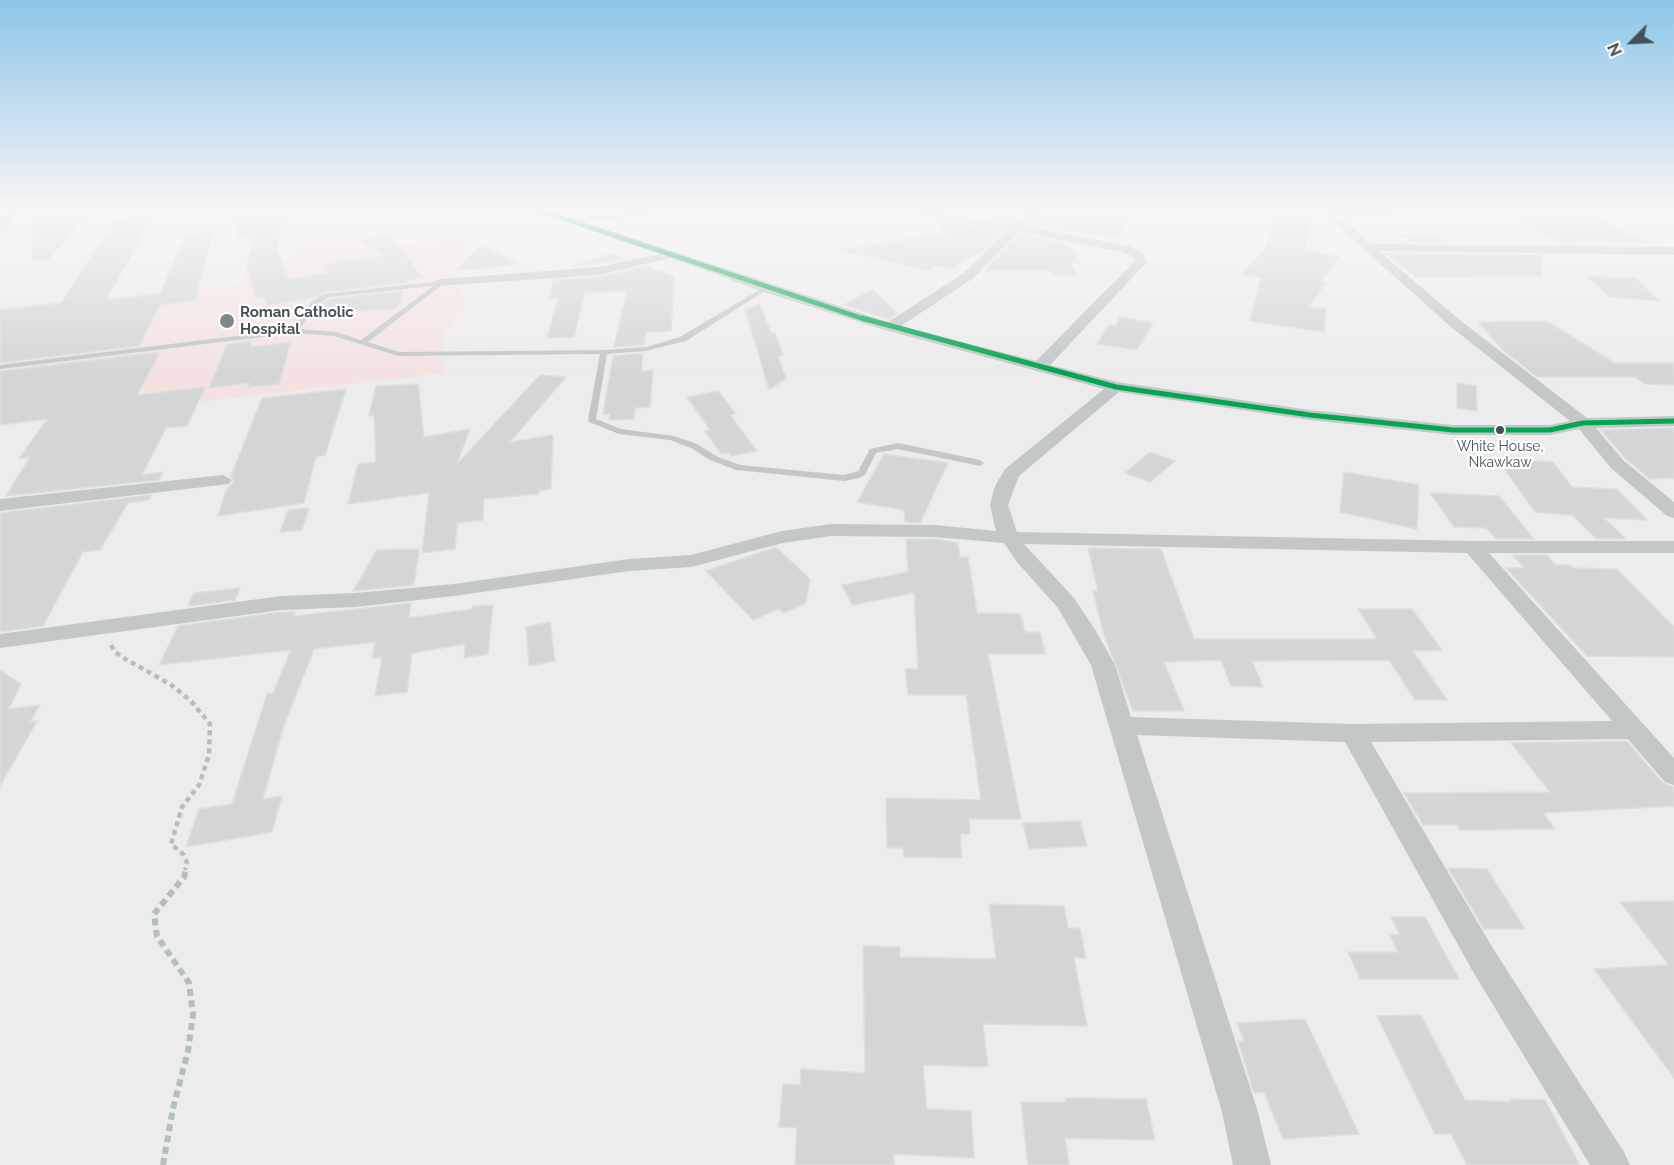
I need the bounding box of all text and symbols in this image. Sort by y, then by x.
north arrow [1602,12,1662,72]
text: N [1604,40,1626,59]
place label: Roman Catholic Hospital [240,303,354,338]
marker: Roman Catholic Hospital [218,312,236,330]
marker: White House, Nkawkaw [1494,424,1506,436]
place label: White House, Nkawkaw [1456,439,1544,472]

